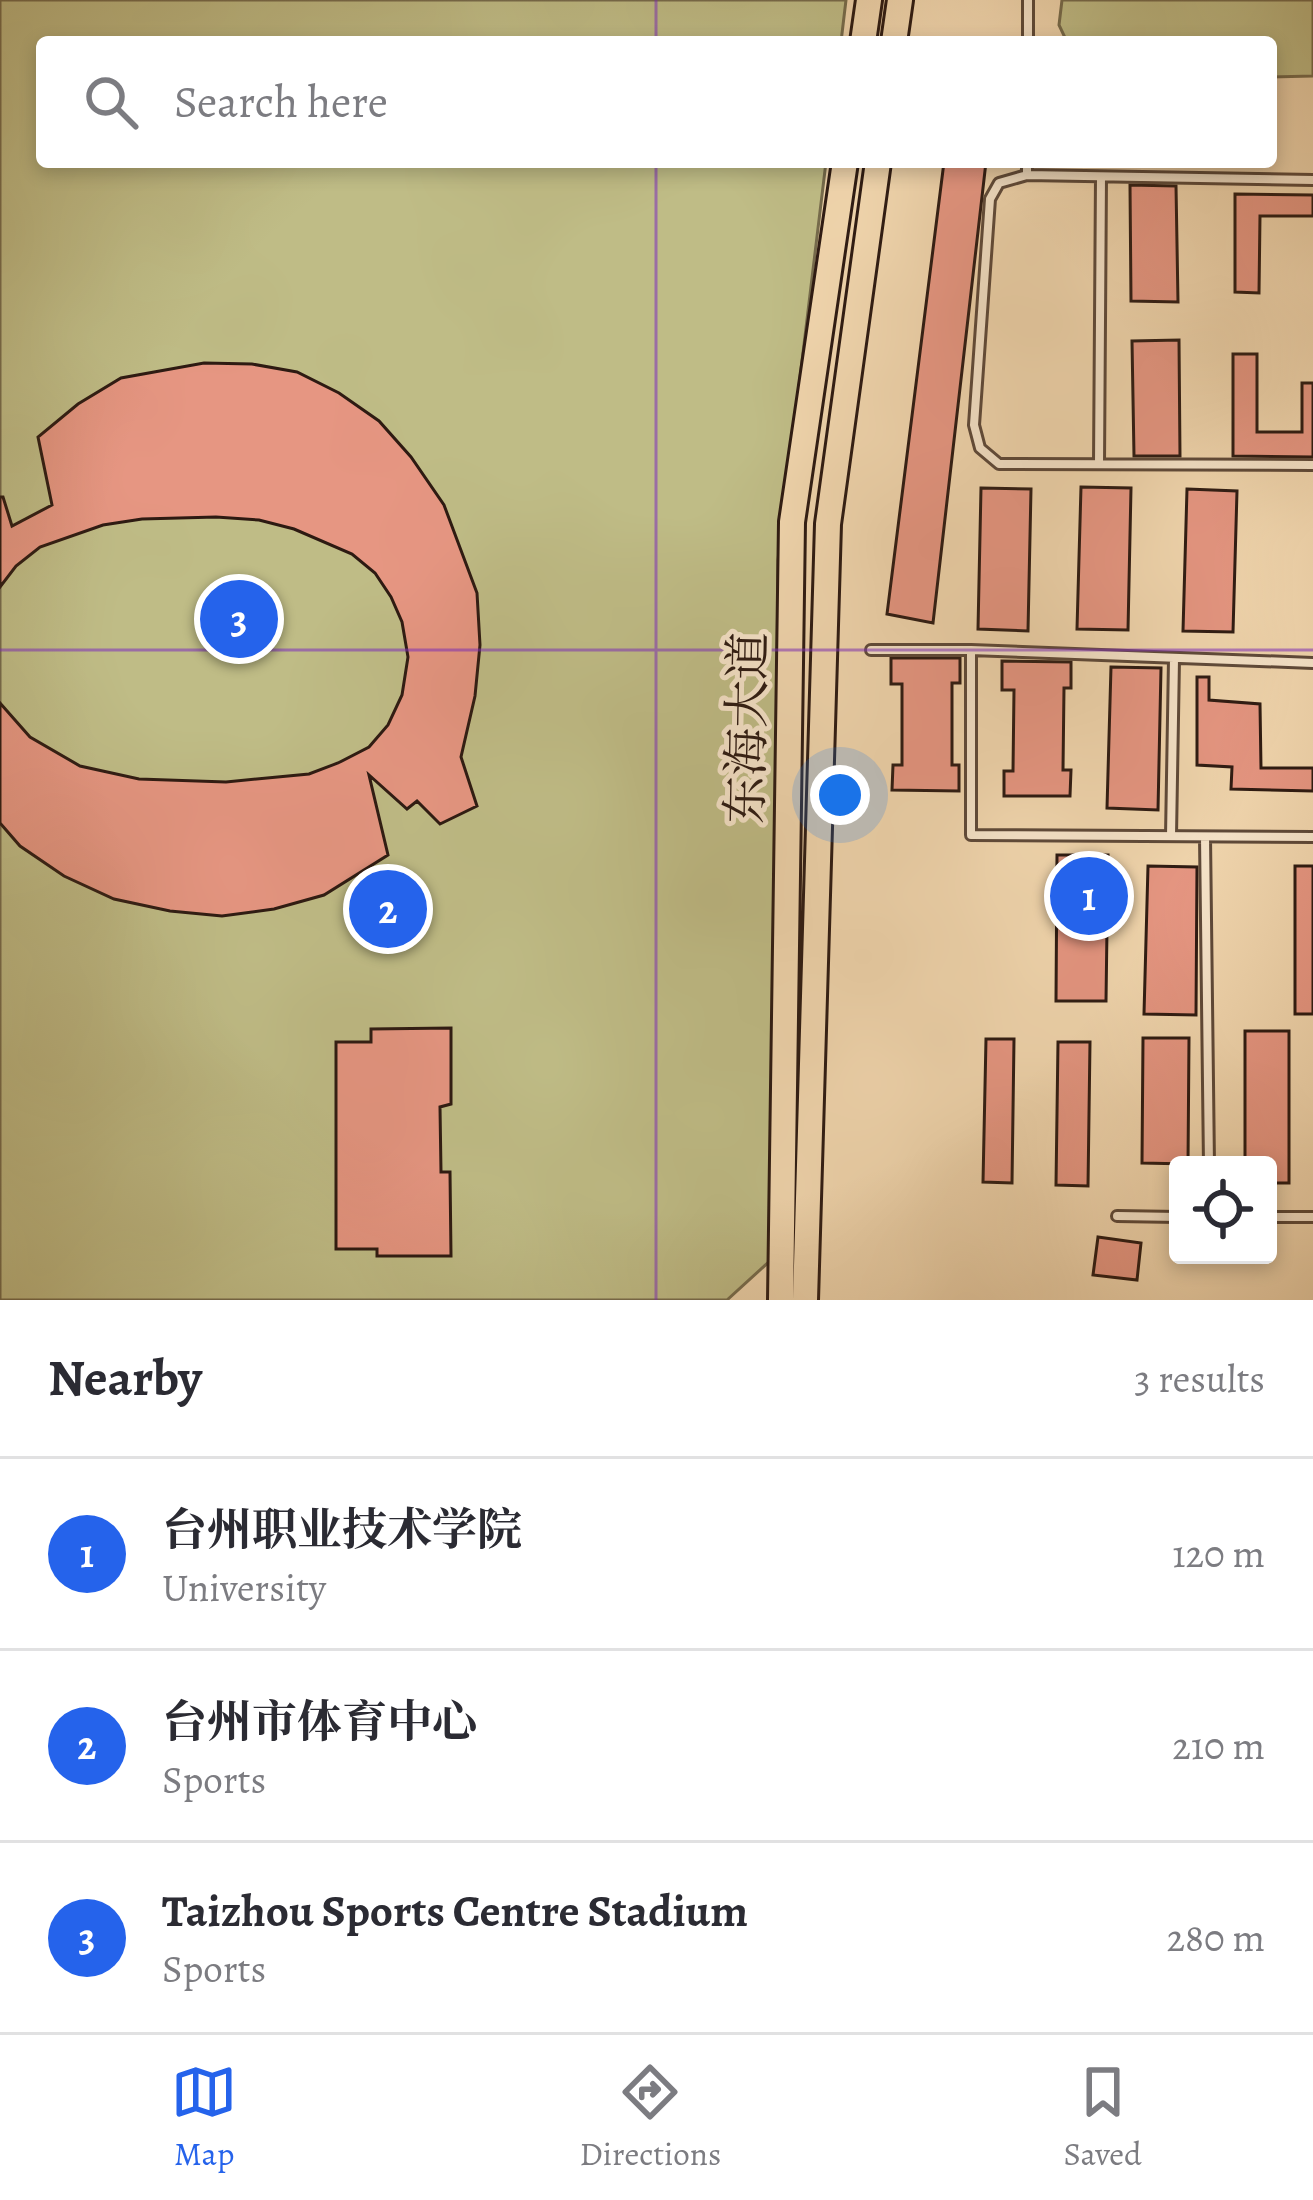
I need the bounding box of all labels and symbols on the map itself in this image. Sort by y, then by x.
pin: 3 [200,574,278,664]
street label: 东海大道 [712,631,782,825]
your location [810,765,870,825]
pin: 1 [1050,851,1128,941]
pin: 2 [349,864,427,954]

